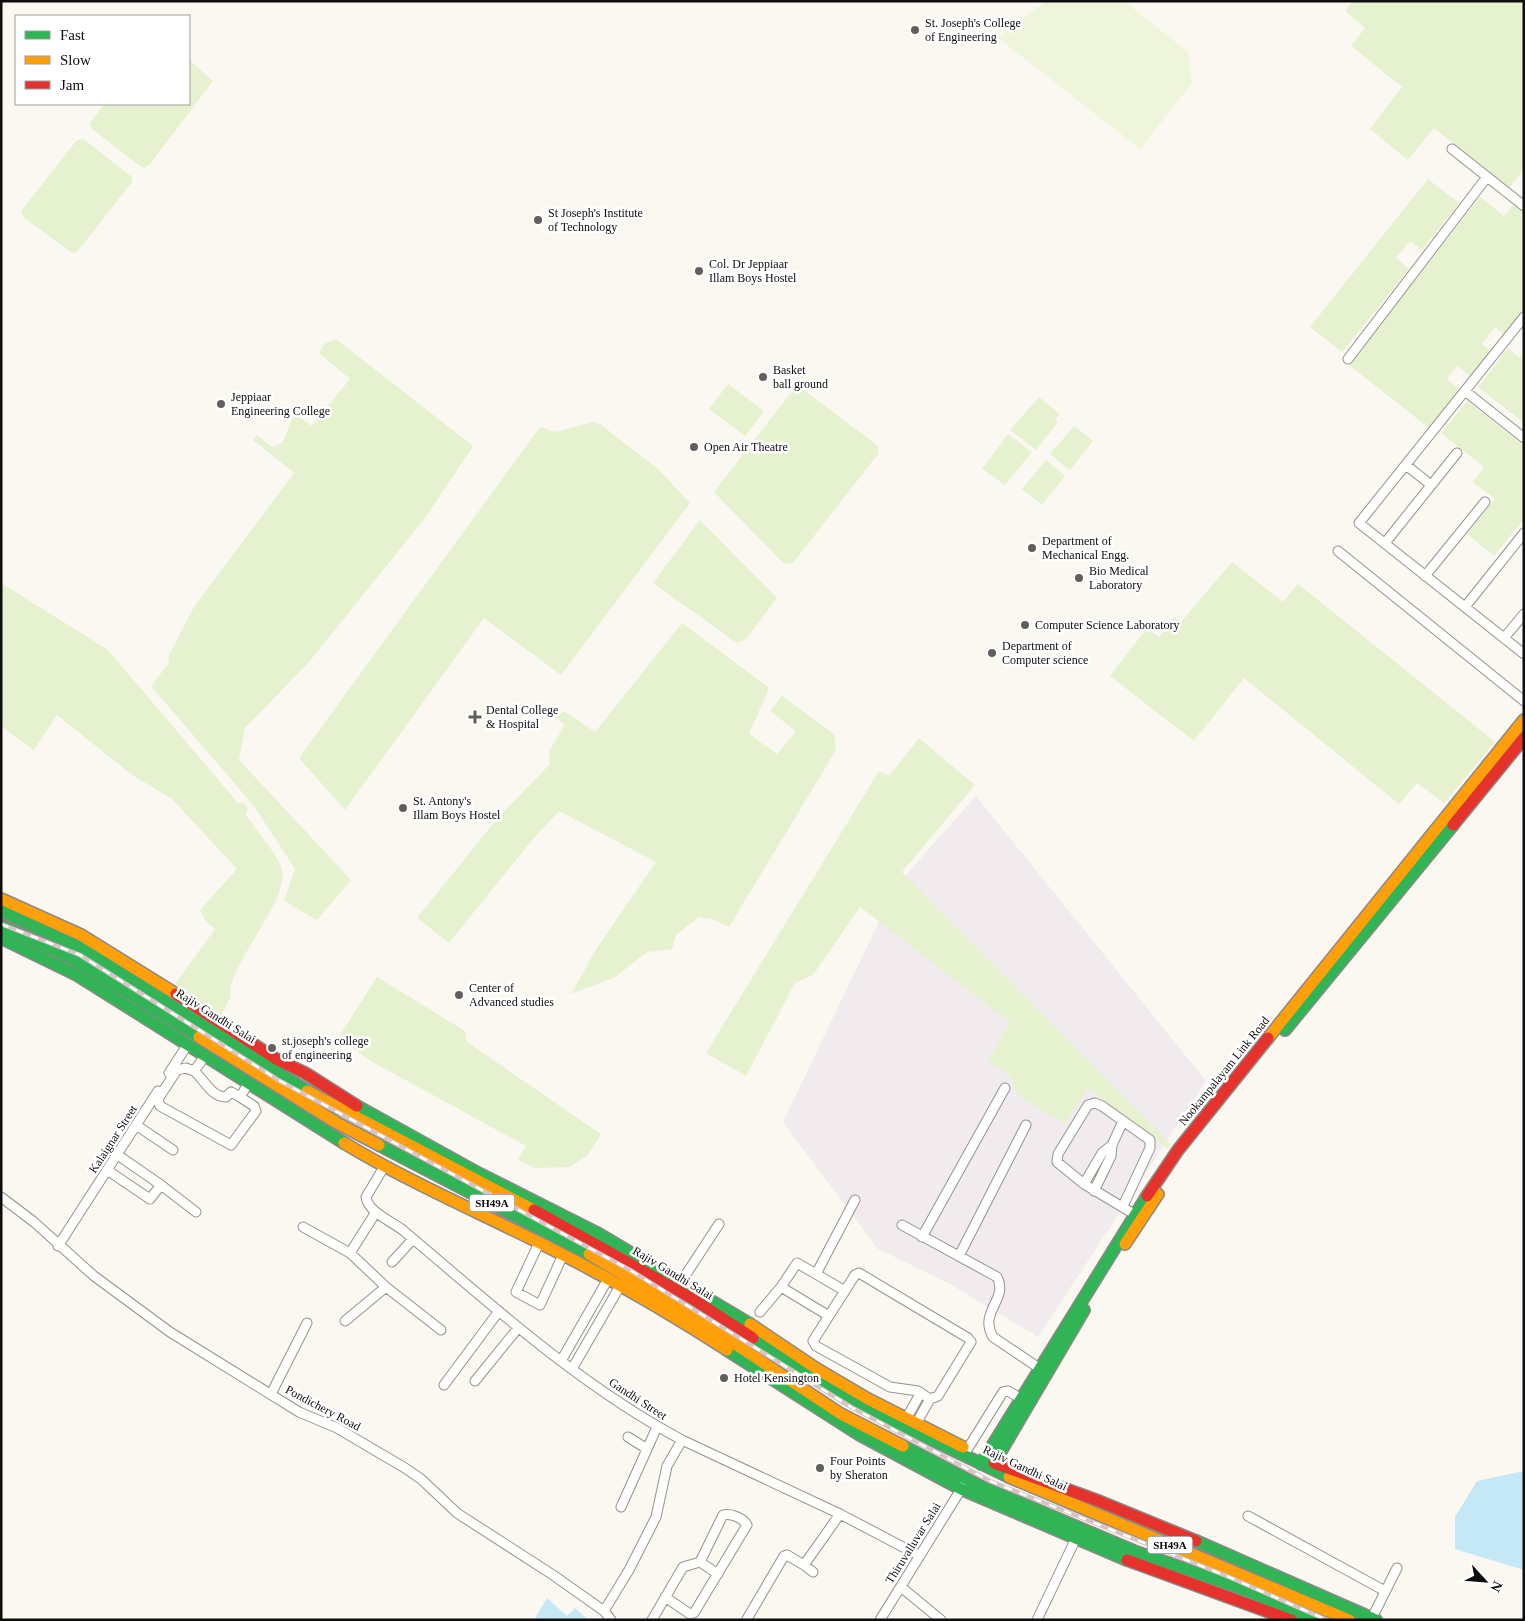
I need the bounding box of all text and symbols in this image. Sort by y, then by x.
legend [15,15,190,105]
place label: St. Joseph's College of Engineering [925,16,1021,44]
marker: St. Joseph's College of Engineering [909,24,921,36]
text: Fast [60,27,86,43]
text: Slow [60,52,91,68]
text: Jam [60,77,84,93]
place label: St Joseph's Institute of Technology [548,206,643,234]
marker: St Joseph's Institute of Technology [532,214,544,226]
place label: Col. Dr Jeppiaar Illam Boys Hostel [709,257,797,285]
marker: Col. Dr Jeppiaar Illam Boys Hostel [693,265,705,277]
place label: Basket ball ground [773,363,828,391]
marker: Basket ball ground [757,371,769,383]
place label: Jeppiaar Engineering College [231,390,330,418]
marker: Jeppiaar Engineering College [215,398,227,410]
place label: Open Air Theatre [704,440,788,454]
marker: Open Air Theatre [688,441,700,453]
place label: Department of Mechanical Engg. [1042,534,1129,562]
marker: Department of Mechanical Engg. [1026,542,1038,554]
place label: Bio Medical Laboratory [1089,564,1149,592]
marker: Bio Medical Laboratory [1073,572,1085,584]
place label: Computer Science Laboratory [1035,618,1180,632]
marker: Computer Science Laboratory [1019,619,1031,631]
place label: Department of Computer science [1002,639,1088,667]
marker: Department of Computer science [986,647,998,659]
place label: Dental College & Hospital [486,703,558,731]
marker: Dental College & Hospital [468,710,482,724]
place label: St. Antony's Illam Boys Hostel [413,794,501,822]
marker: St. Antony's Illam Boys Hostel [397,802,409,814]
place label: Center of Advanced studies [469,981,554,1009]
street label: Rajiv Gandhi Salai [174,986,259,1046]
marker: Center of Advanced studies [453,989,465,1001]
street label: Nookampalayam Link Road [1176,1014,1272,1128]
place label: st.joseph's college of engineering [282,1034,369,1062]
marker: st.joseph's college of engineering [266,1042,278,1054]
street label: Kalaignar Street [86,1102,141,1176]
road number: SH49A [470,1194,514,1212]
street label: Rajiv Gandhi Salai [630,1243,716,1303]
place label: Hotel Kensington [734,1371,819,1385]
marker: Hotel Kensington [718,1372,730,1384]
street label: Gandhi Street [606,1375,670,1423]
street label: Pondichery Road [283,1382,363,1434]
street label: Rajiv Gandhi Salai [981,1442,1070,1494]
place label: Four Points by Sheraton [830,1454,888,1482]
marker: Four Points by Sheraton [814,1462,826,1474]
street label: Thiruvalluvar Salai [882,1499,944,1586]
road number: SH49A [1148,1536,1192,1554]
north arrow [1460,1556,1510,1606]
text: N [1487,1579,1505,1594]

